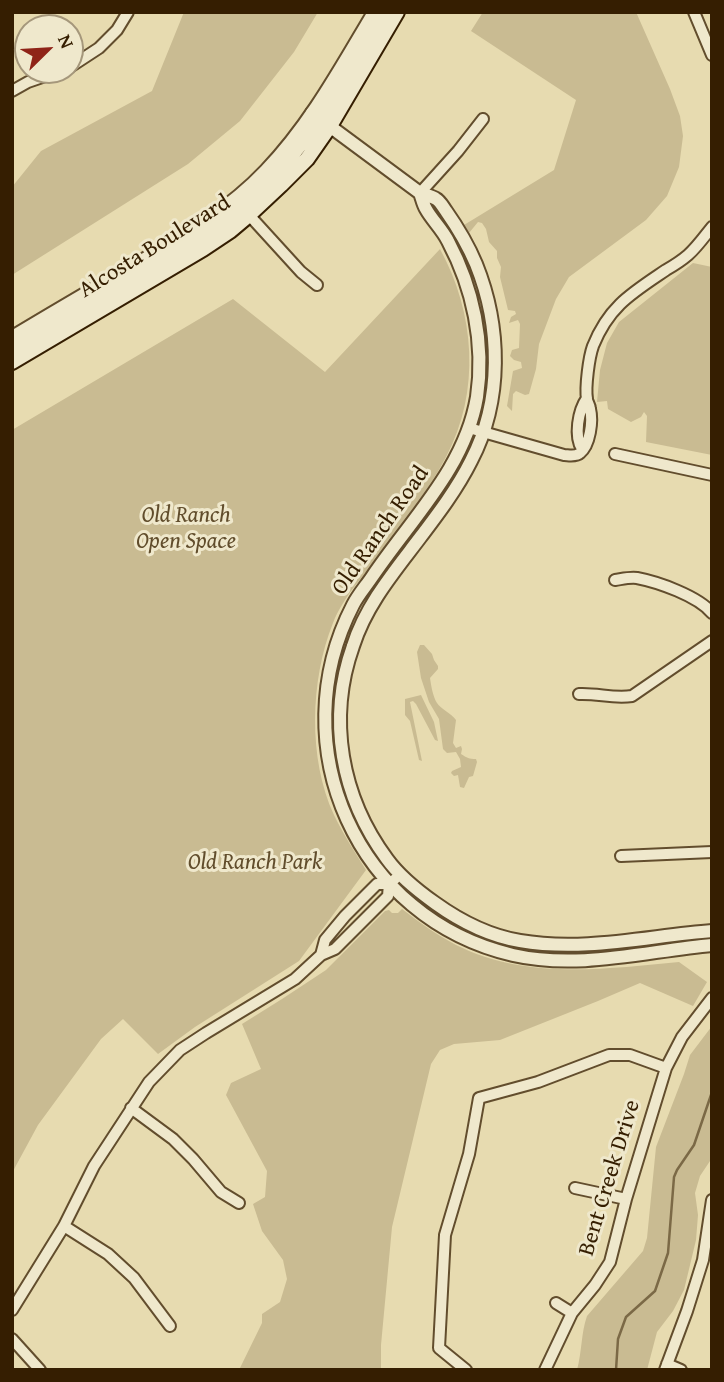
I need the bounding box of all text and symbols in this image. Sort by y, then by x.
north arrow [14,14,84,84]
text: N [51,30,82,53]
street label: Alcosta Boulevard [74,189,236,305]
street label: Old Ranch Road [326,461,436,601]
park label: Old Ranch Open Space [136,502,236,556]
park label: Old Ranch Park [188,849,322,877]
street label: Bent Creek Drive [573,1097,647,1259]

